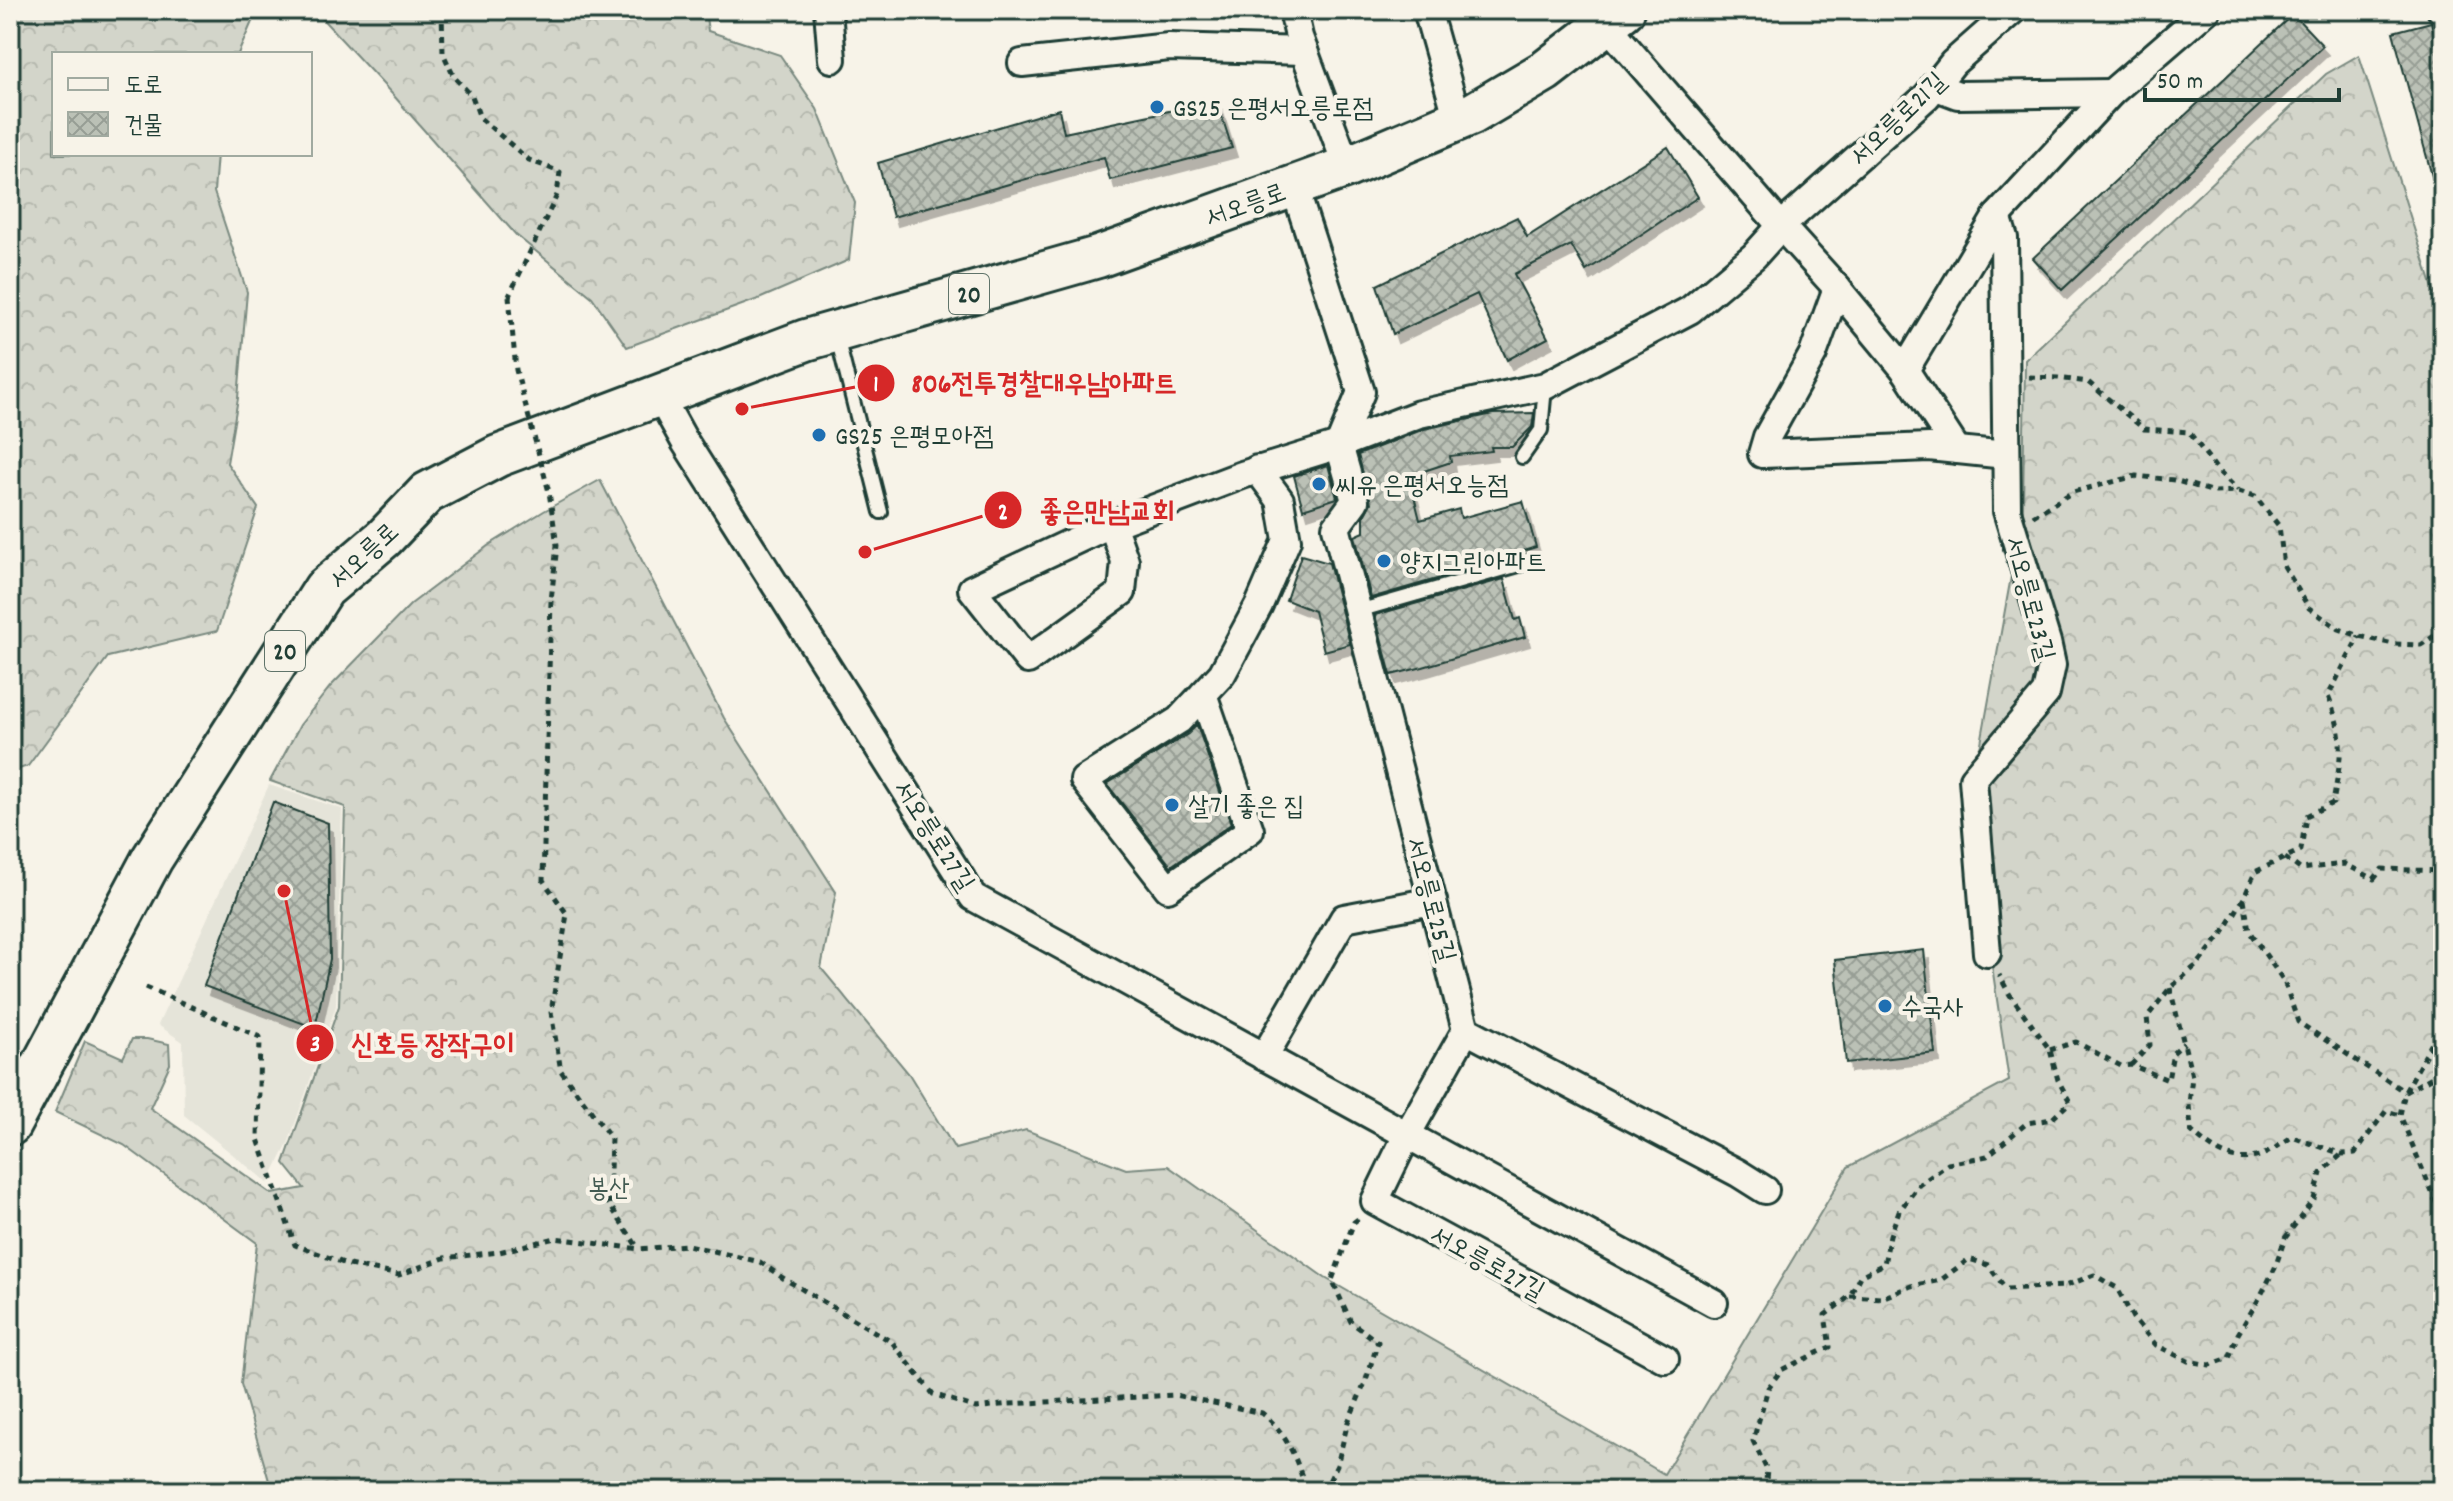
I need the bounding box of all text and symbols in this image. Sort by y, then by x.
legend [52,52,312,156]
scale bar [2145,52,2339,102]
street label: 서오릉로21길 [1843,65,1956,176]
text: 50 m [2157,66,2203,100]
text: 도로 [124,70,163,104]
place label: GS25 은평서오릉로점 [1173,92,1373,129]
marker: GS25 은평서오릉로점 [1148,98,1166,116]
text: 건물 [124,110,163,144]
street label: 서오릉로 [1201,176,1292,239]
road number: 20 [949,274,989,314]
callout: 806전투경찰대우남아파트 [856,357,1193,409]
text: 806전투경찰대우남아파트 [911,367,1177,407]
text: 1 [873,369,879,403]
place label: GS25 은평모아점 [835,420,994,457]
marker: GS25 은평모아점 [810,426,828,444]
place label: 씨유 은평서오능점 [1335,469,1508,506]
marker: 씨유 은평서오능점 [1310,475,1328,493]
callout: 좋은만남교회 [983,484,1190,536]
text: 좋은만남교회 [1039,495,1175,535]
text: 2 [998,497,1008,531]
street label: 서오릉로 [322,515,409,600]
street label: 서오릉로23길 [1993,533,2062,665]
place label: 양지그린아파트 [1400,546,1546,583]
marker: 양지그린아파트 [1375,552,1393,570]
road number: 20 [265,631,305,671]
street label: 서오릉로27길 [882,774,982,900]
place label: 살기 좋은 집 [1188,790,1305,827]
marker: 살기 좋은 집 [1163,796,1181,814]
street label: 서오릉로25길 [1394,833,1463,967]
place label: 수국사 [1901,991,1964,1028]
marker: 수국사 [1876,997,1894,1015]
callout: 신호등 장작구이 [295,1017,531,1069]
text: 신호등 장작구이 [351,1028,515,1068]
text: 3 [310,1029,320,1063]
park label: 봉산 [588,1172,630,1209]
street label: 서오릉로27길 [1422,1218,1550,1312]

